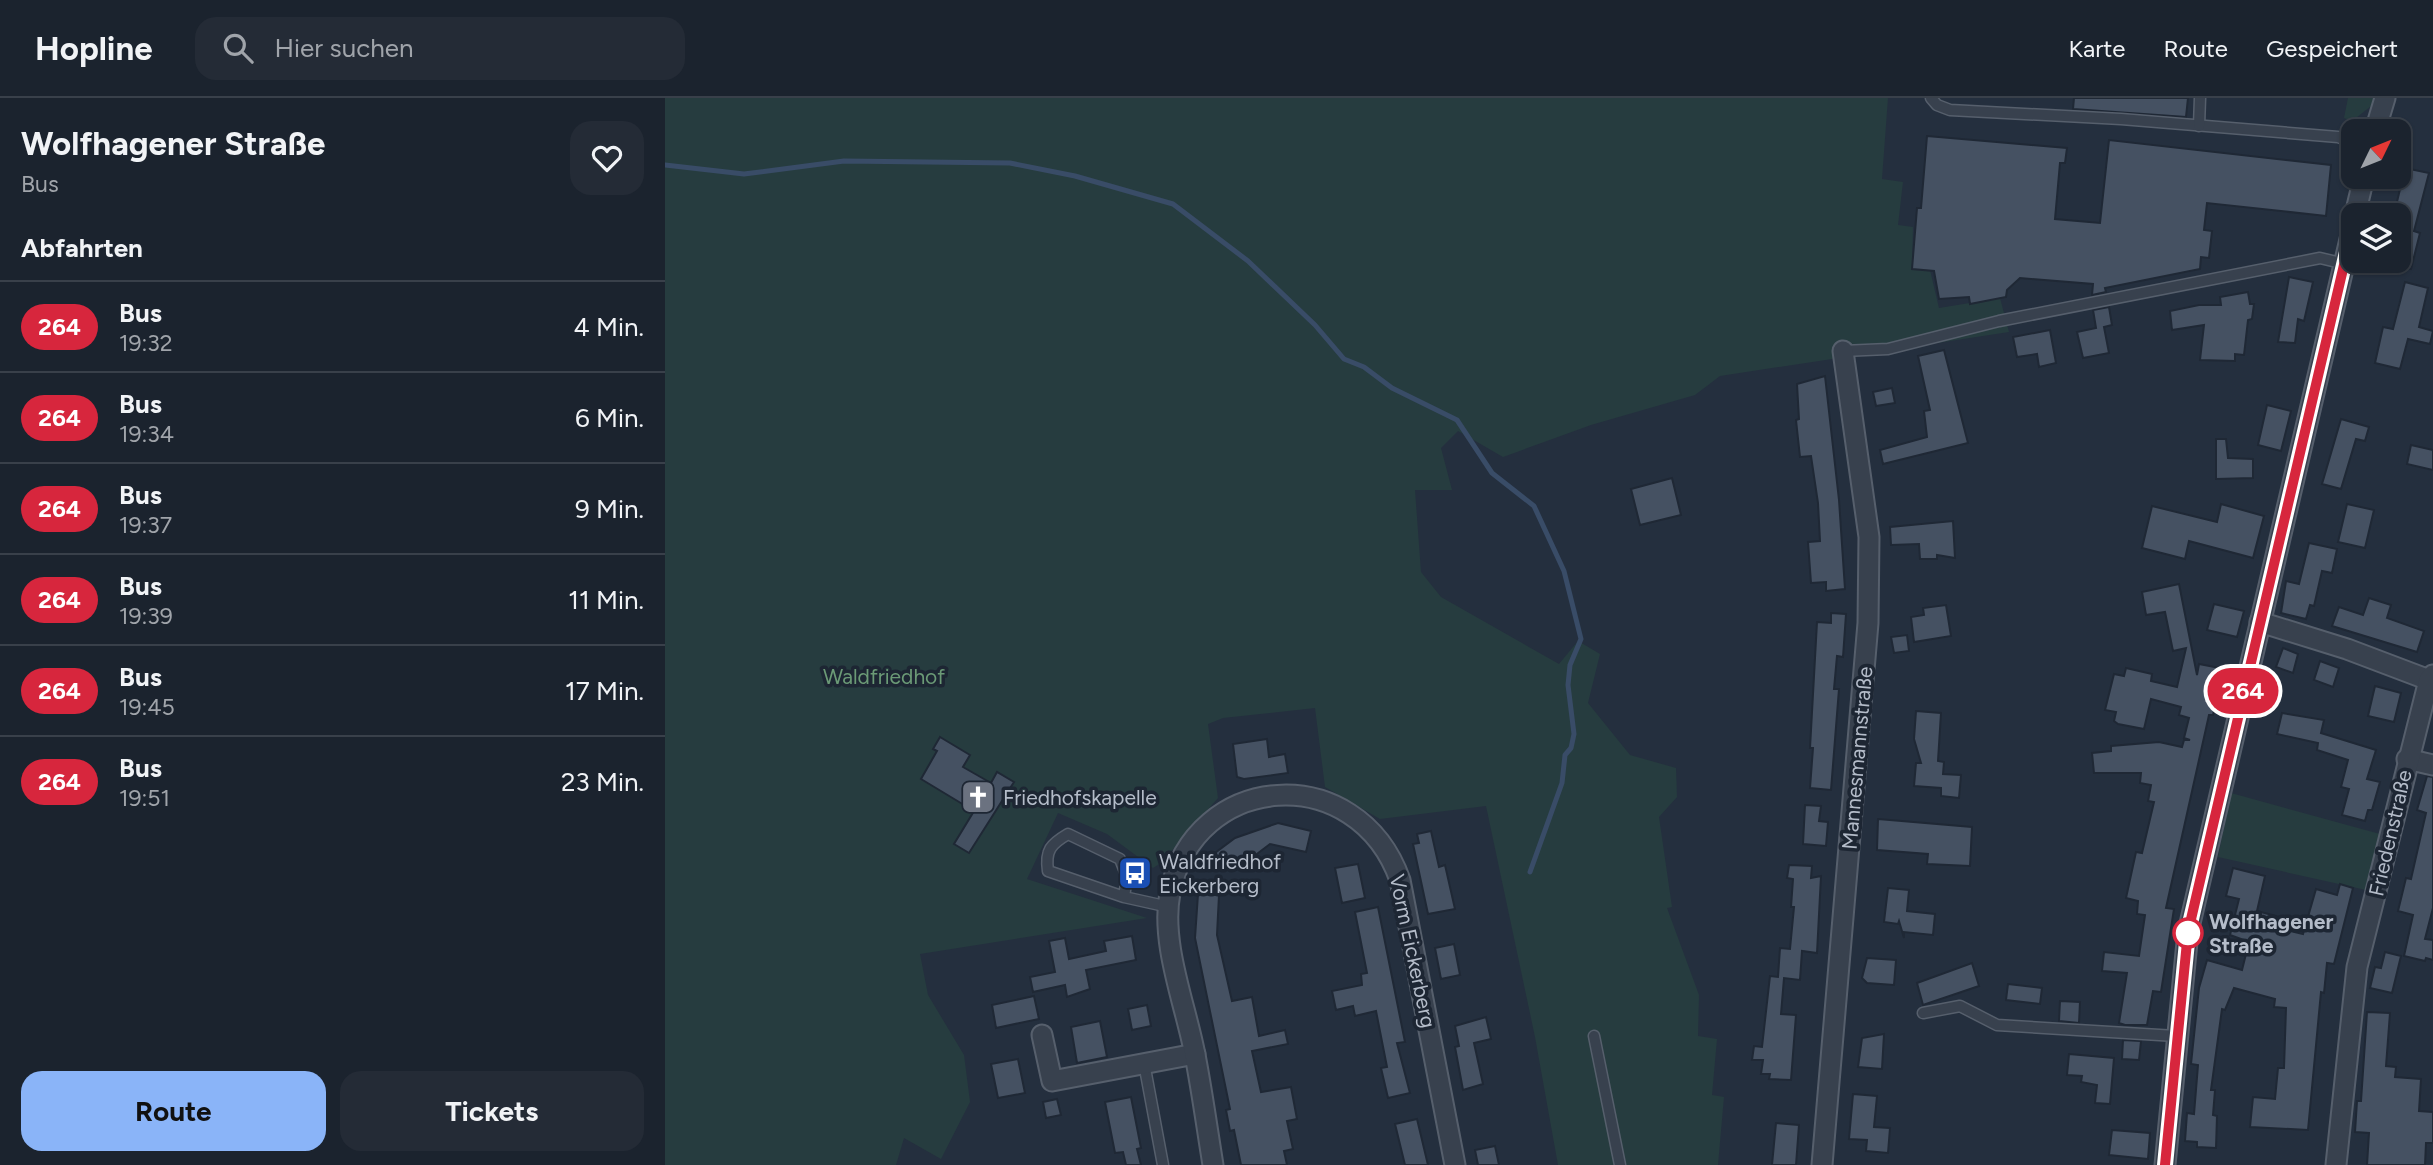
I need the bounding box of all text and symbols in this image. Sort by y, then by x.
search box [195,17,685,80]
text: Hopline [35,29,153,68]
icon: search [219,29,257,67]
text: Hier suchen [275,32,413,64]
text: Karte [2069,34,2125,63]
text: Route [2163,34,2228,63]
text: Gespeichert [2266,34,2398,63]
north arrow [2341,119,2411,189]
map controls [2341,119,2411,273]
button: heart [570,121,644,195]
text: Wolfhagener Straße [21,124,325,163]
text: Bus [21,170,59,198]
button: layers [2341,203,2411,273]
text: Abfahrten [21,232,143,264]
text: Bus [119,297,162,329]
text: 4 Min. [573,311,644,343]
text: 264 [38,312,81,341]
text: 19:32 [119,329,173,357]
text: Bus [119,388,162,420]
text: 6 Min. [575,402,644,434]
text: 264 [38,403,81,432]
text: 19:34 [119,420,174,448]
text: Bus [119,479,162,511]
text: 9 Min. [575,493,644,525]
text: 264 [38,494,81,523]
text: 19:37 [119,511,172,539]
text: Bus [119,570,162,602]
text: 11 Min. [568,584,644,616]
text: 264 [38,585,81,614]
text: 19:39 [119,602,173,630]
text: Bus [119,661,162,693]
park label: Waldfriedhof [823,664,945,689]
street label: Mannesmannstraße [1837,665,1877,851]
line badge: 264 [2203,668,2283,714]
text: 17 Min. [565,675,644,707]
text: 264 [38,676,81,705]
text: 264 [2221,676,2265,705]
text: 19:45 [119,693,175,721]
text: Bus [119,752,162,784]
text: 23 Min. [561,766,644,798]
text: 264 [38,767,81,796]
street label: Friedenstraße [2363,767,2417,899]
church icon: Friedhofskapelle [959,778,997,816]
text: 19:51 [119,784,170,812]
place label: Friedhofskapelle [1003,785,1157,810]
place label: Waldfriedhof Eickerberg [1159,849,1281,898]
bus stop icon: Waldfriedhof Eickerberg [1116,854,1154,892]
street label: Vorm Eickerberg [1385,872,1441,1030]
place label: Wolfhagener Straße [2209,909,2333,958]
marker: Wolfhagener Straße [2173,918,2203,948]
button: Route [21,1071,326,1151]
button: Tickets [340,1071,644,1151]

